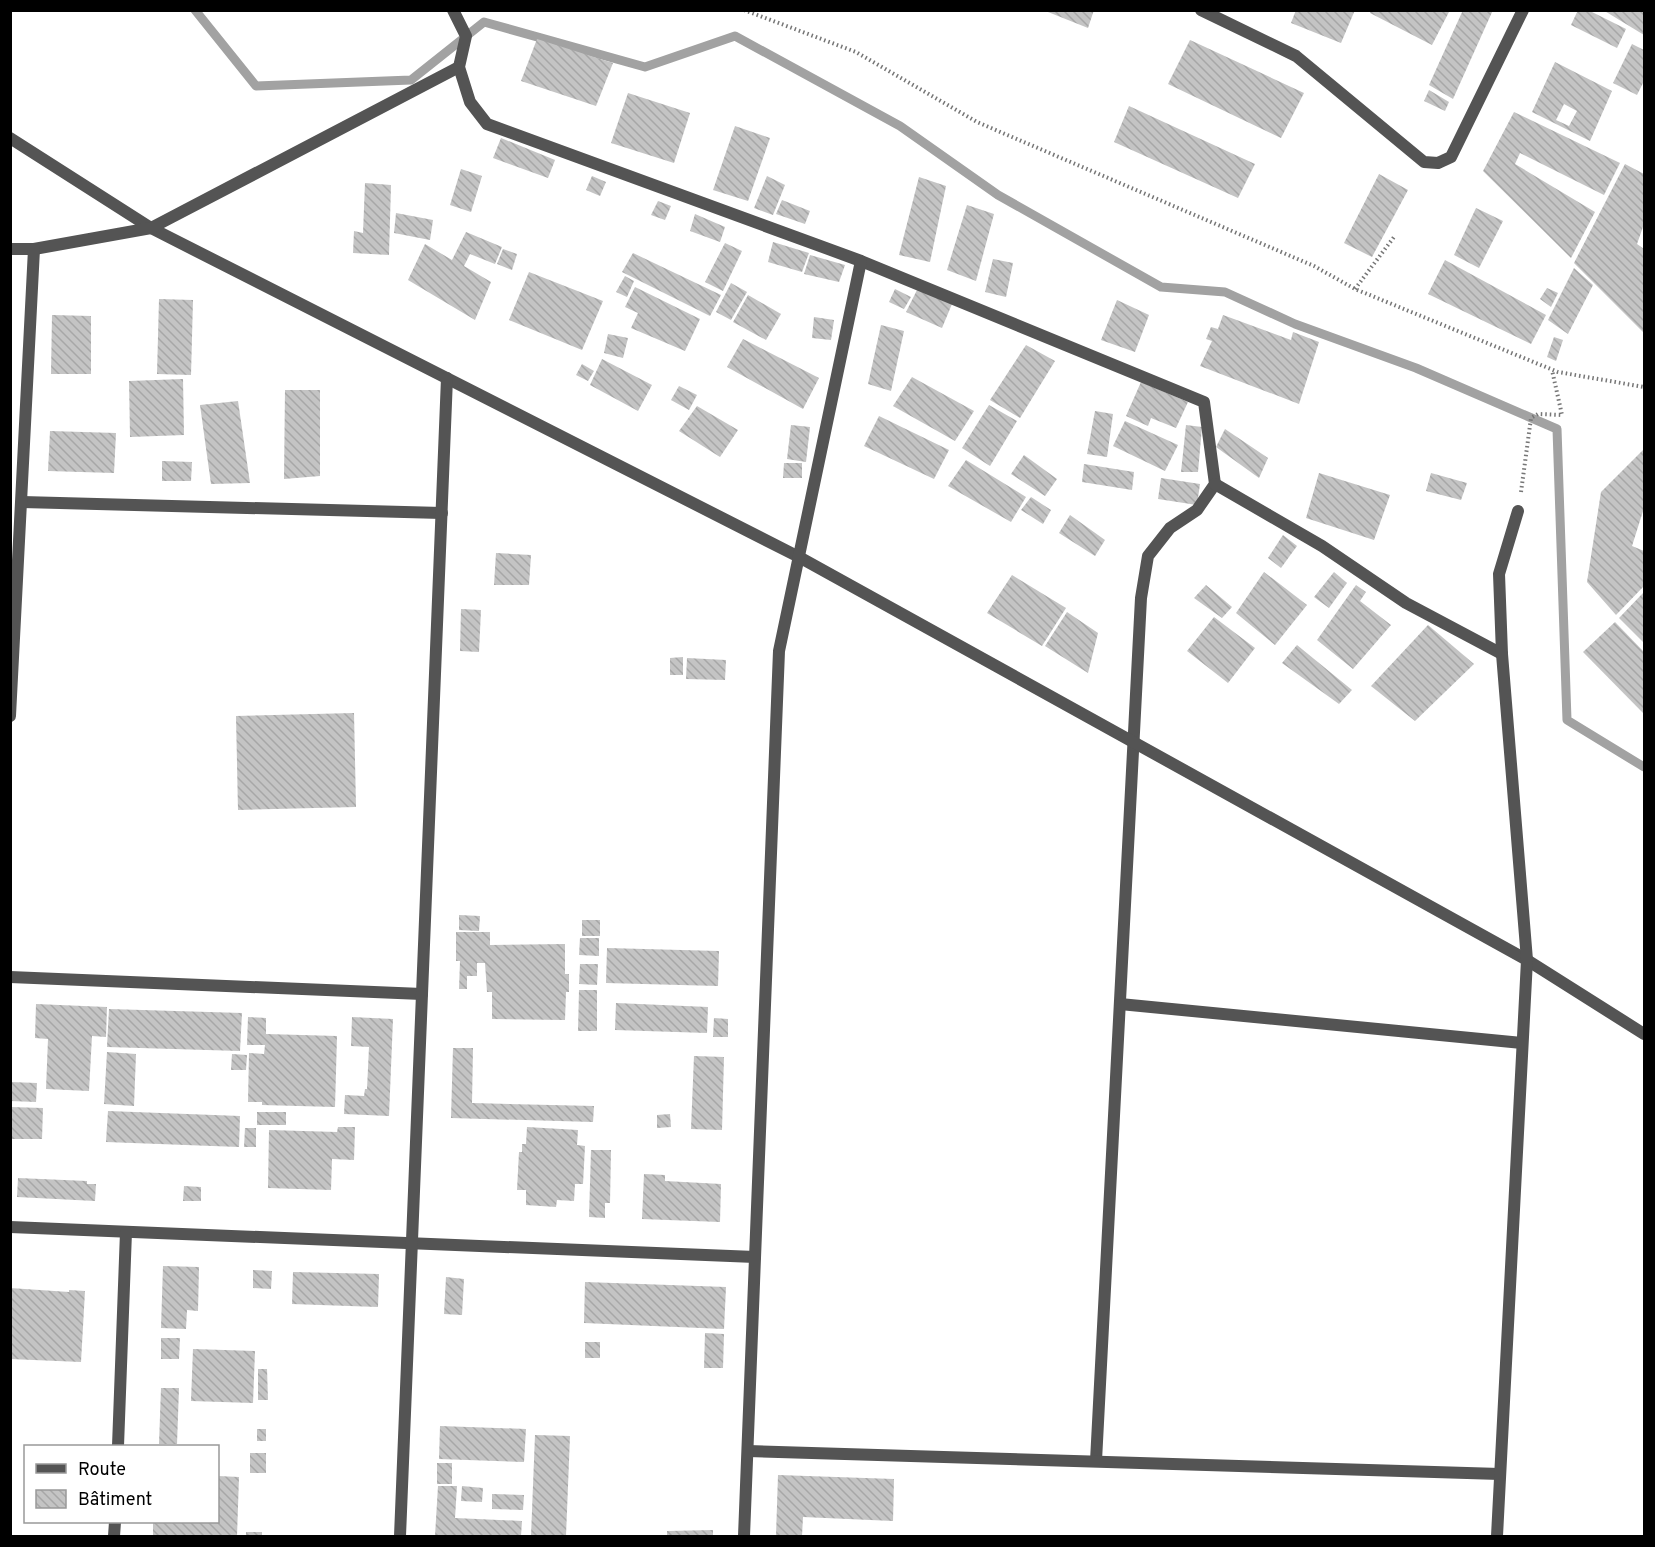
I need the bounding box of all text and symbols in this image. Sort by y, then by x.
legend [24,1445,219,1523]
text: Route [78,1459,126,1482]
text: Bâtiment [78,1489,152,1512]

